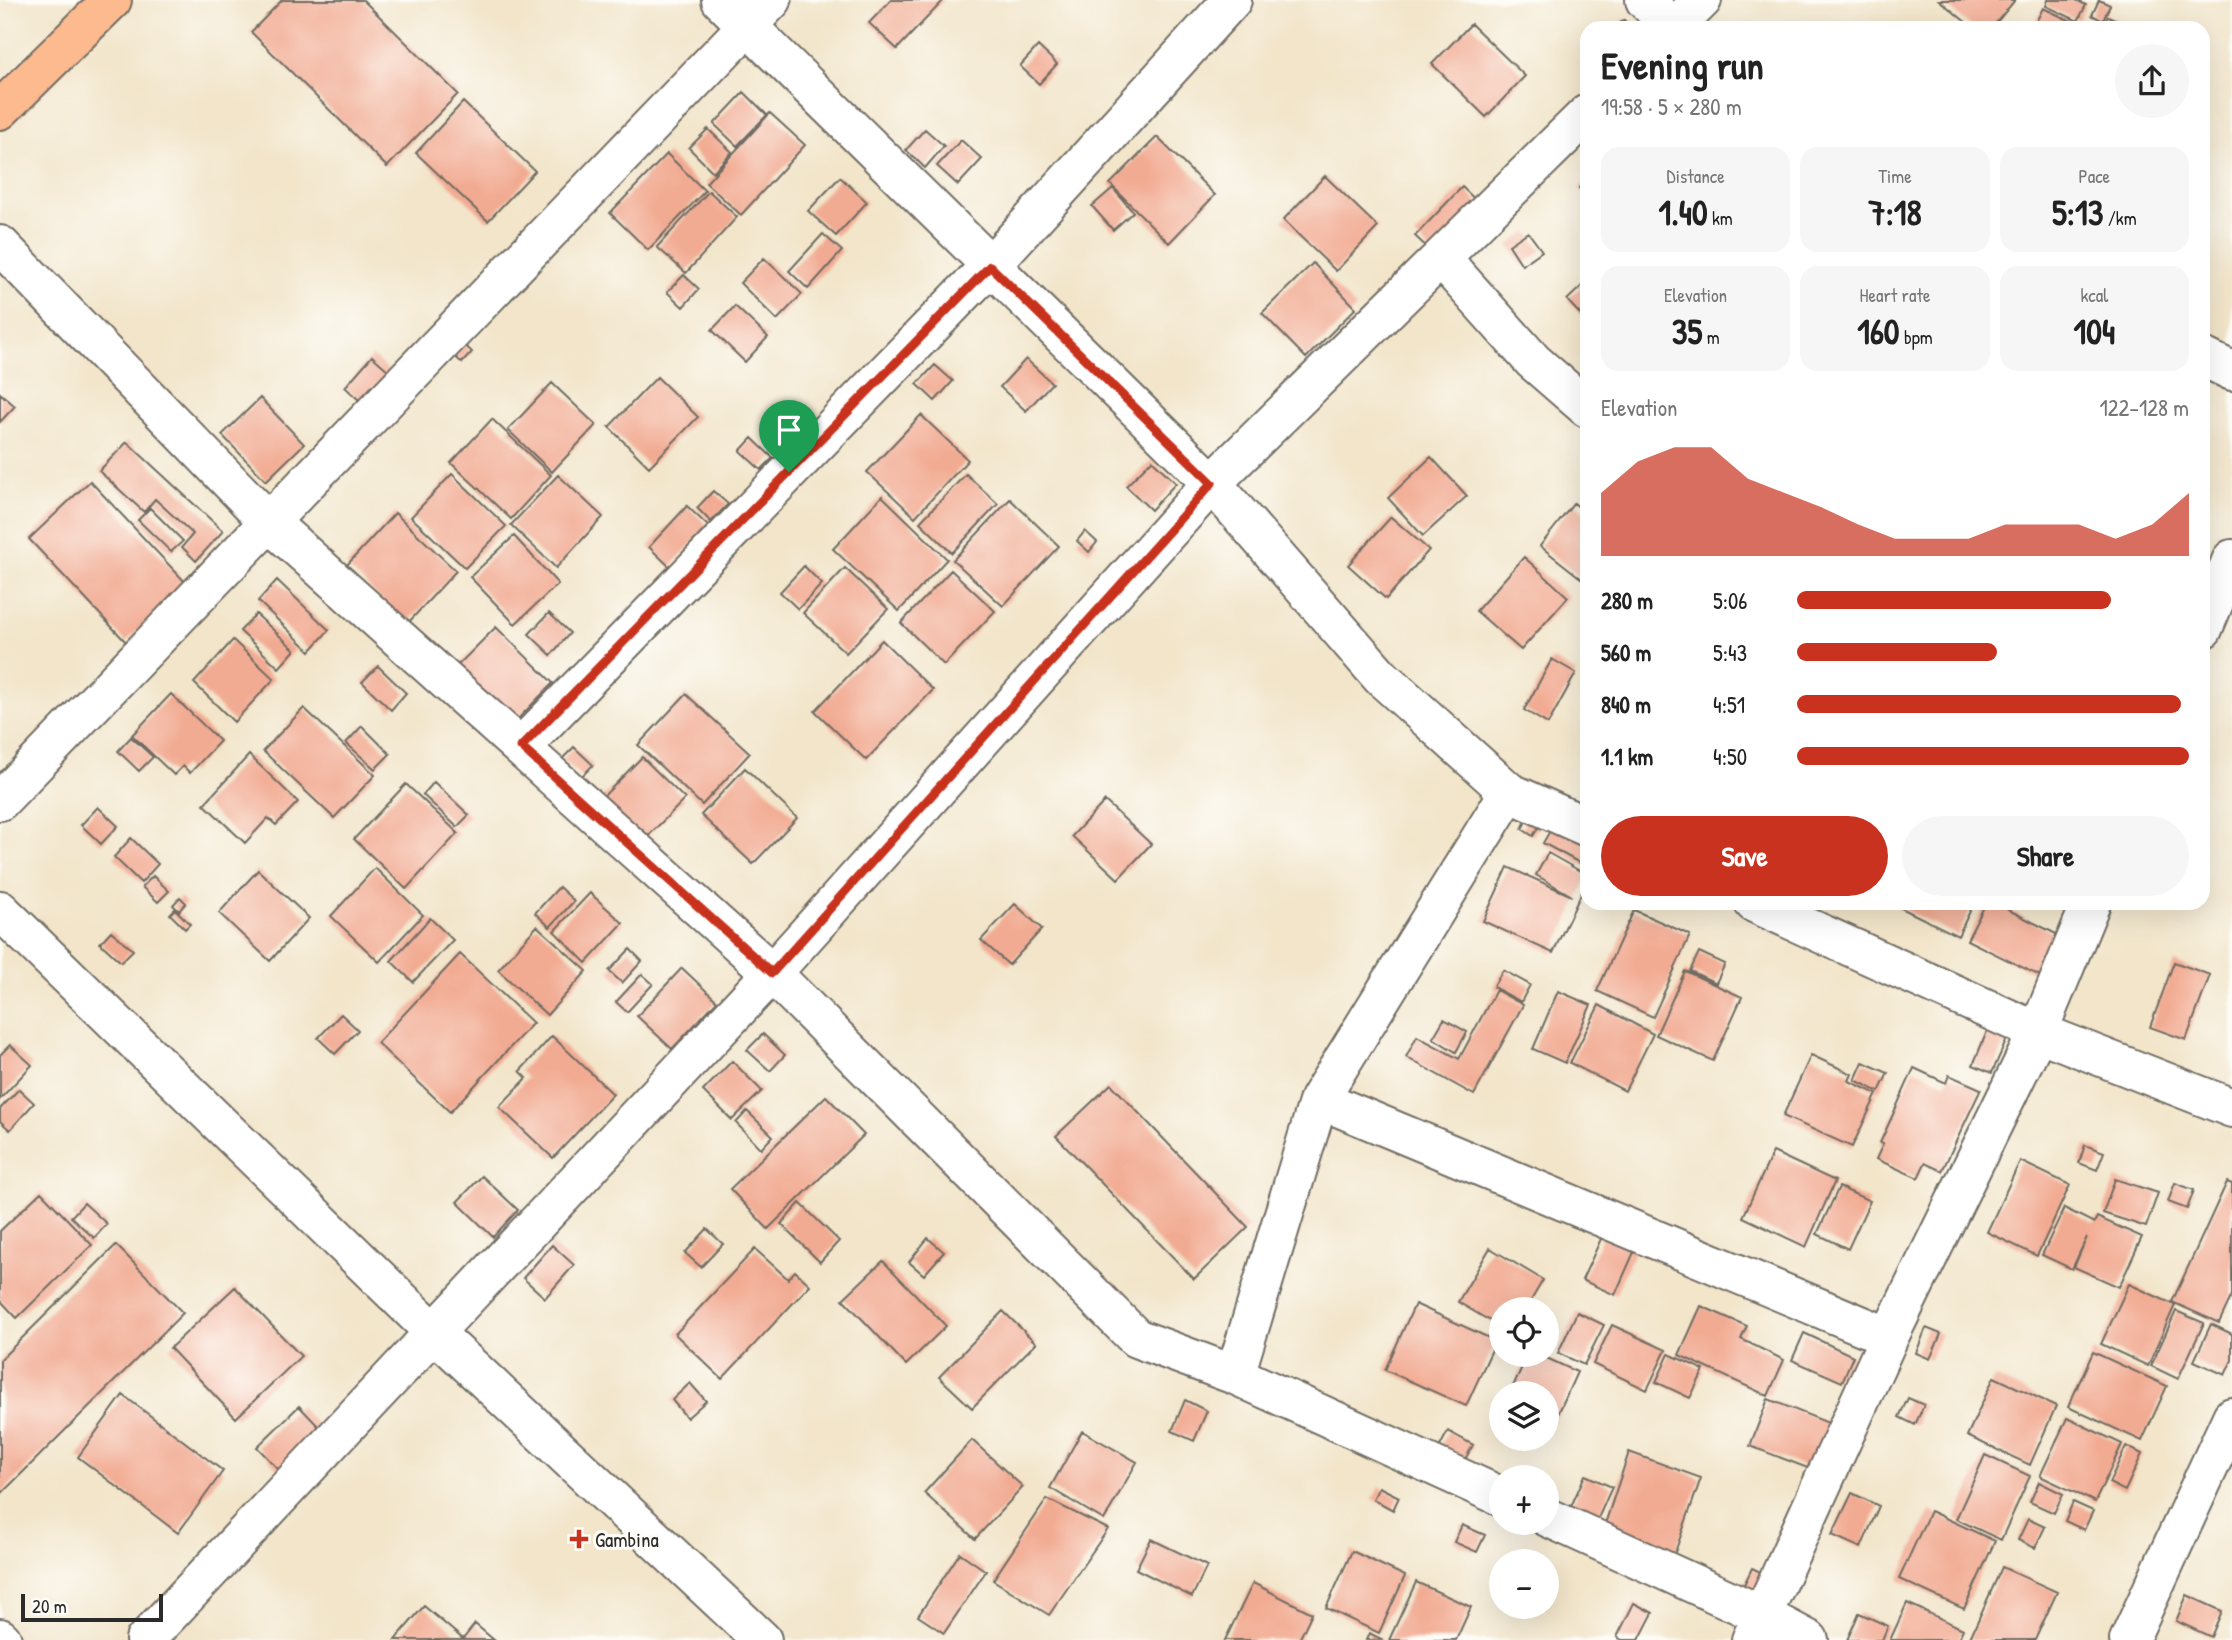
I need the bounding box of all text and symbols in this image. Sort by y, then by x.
text: Evening run [1601,39,1764,91]
button: share [2115,44,2189,118]
text: 19:58 · 5 × 280 m [1601,91,1742,122]
text: Distance [1667,163,1725,189]
text: Time [1878,163,1912,189]
text: Pace [2079,163,2110,189]
text: 1.40 [1659,189,1708,236]
text: 7:18 [1868,189,1922,236]
text: 5:13 [2052,189,2103,236]
text: km [1708,205,1733,231]
text: /km [2103,205,2137,231]
text: Elevation [1664,282,1727,308]
text: Heart rate [1860,282,1930,308]
text: kcal [2080,282,2108,308]
text: 35 [1672,308,1702,355]
text: 160 [1857,308,1900,355]
text: 104 [2074,308,2115,355]
text: m [1702,324,1720,350]
text: bpm [1900,324,1933,350]
text: Elevation [1601,392,1677,423]
text: 122–128 m [2099,392,2189,423]
pin [759,400,819,472]
icon: arrive [770,411,808,449]
text: 280 m [1601,585,1653,616]
text: 5:06 [1713,585,1748,616]
text: 560 m [1601,637,1651,668]
text: 5:43 [1713,637,1747,668]
text: 840 m [1601,689,1651,720]
text: 4:51 [1713,689,1745,720]
text: 1.1 km [1601,741,1653,772]
text: 4:50 [1713,741,1747,772]
button: Save [1601,816,1888,896]
button: Share [1902,816,2189,896]
map controls [1489,1297,1559,1619]
button: locate [1489,1297,1559,1367]
button: layers [1489,1381,1559,1451]
button: + [1489,1465,1559,1535]
place label: Gambina [595,1525,659,1554]
marker: Gambina [569,1529,589,1549]
button: − [1489,1549,1559,1619]
scale bar [21,1591,163,1623]
text: 20 m [32,1593,67,1619]

